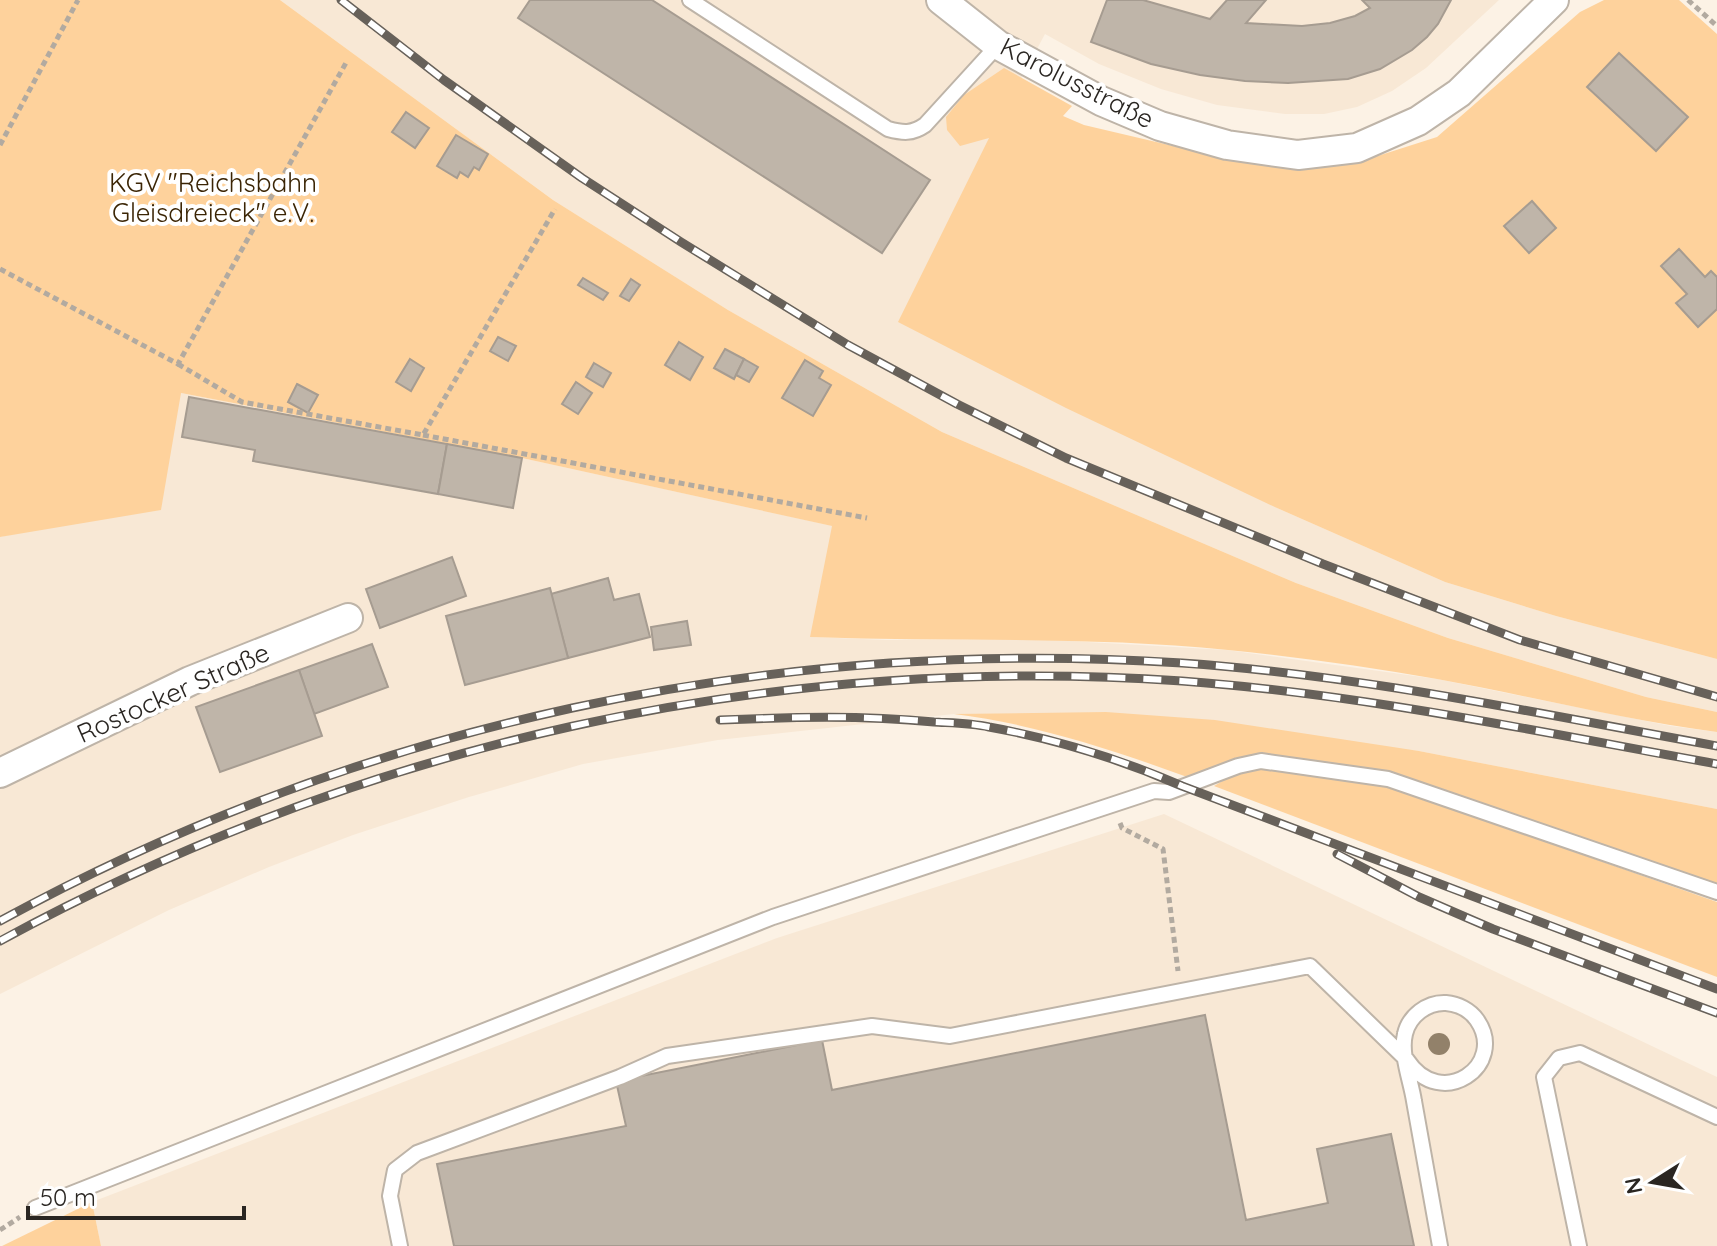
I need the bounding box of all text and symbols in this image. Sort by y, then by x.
street label: Karolusstraße [995,30,1160,135]
park label: KGV "Reichsbahn Gleisdreieck" e.V. [109,166,317,229]
street label: Rostocker Straße [71,635,274,750]
north arrow [1613,1142,1693,1222]
scale bar [28,1170,244,1220]
text: N [1618,1175,1649,1196]
text: 50 m [40,1182,96,1212]

